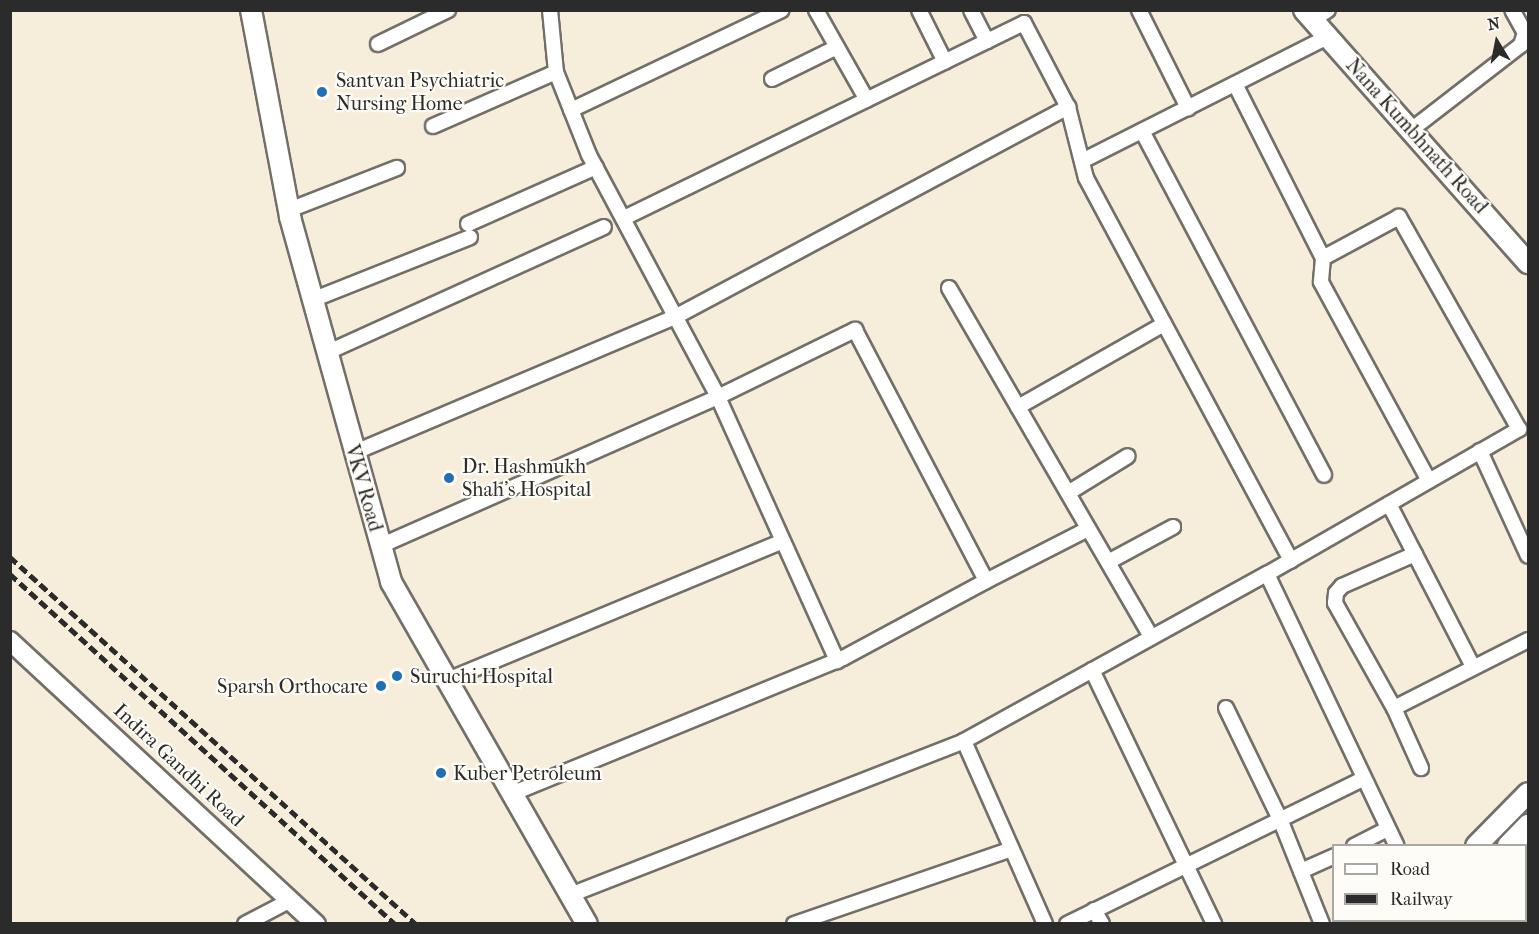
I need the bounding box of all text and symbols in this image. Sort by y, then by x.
north arrow [1467,12,1527,72]
text: N [1486,13,1501,34]
street label: Nana Kumbhnath Road [1341,53,1493,219]
place label: Santvan Psychiatric Nursing Home [336,68,504,115]
marker: Santvan Psychiatric Nursing Home [313,83,331,101]
street label: VKV Road [340,442,388,534]
place label: Dr. Hashmukh Shah's Hospital [462,454,591,501]
marker: Dr. Hashmukh Shah's Hospital [440,469,458,487]
place label: Suruchi Hospital [410,664,553,688]
marker: Suruchi Hospital [388,667,406,685]
place label: Sparsh Orthocare [217,674,368,698]
marker: Sparsh Orthocare [372,677,390,695]
street label: Indira Gandhi Road [109,698,249,832]
place label: Kuber Petroleum [453,761,602,785]
marker: Kuber Petroleum [434,766,448,780]
legend [1332,844,1527,922]
text: Road [1390,859,1430,880]
text: Railway [1390,889,1453,910]

